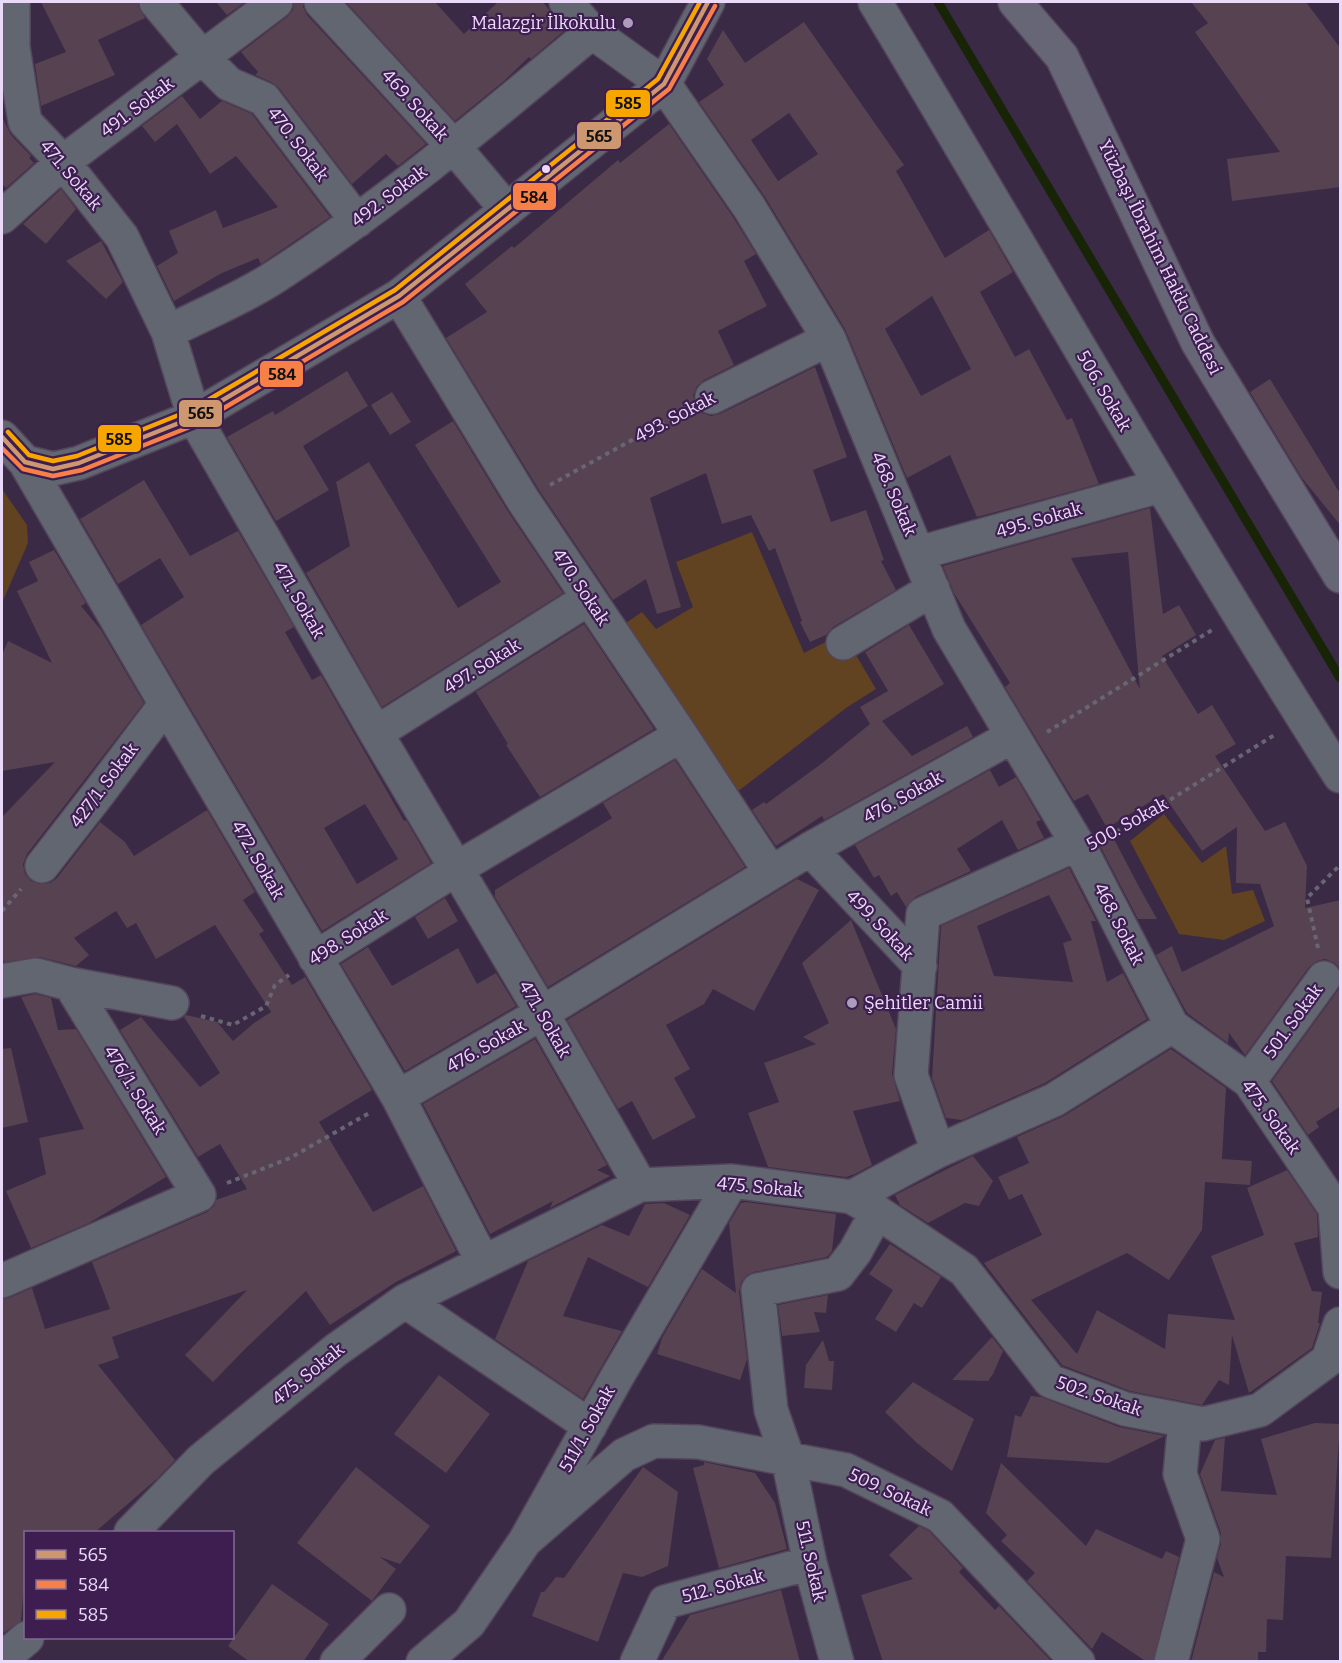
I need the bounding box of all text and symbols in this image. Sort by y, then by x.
place label: Malazgir İlkokulu [471,12,616,34]
marker: Malazgir İlkokulu [621,16,635,30]
street label: 469. Sokak [377,65,453,146]
street label: 491. Sokak [96,72,179,142]
line badge: 585 [605,89,651,118]
text: 585 [614,94,642,113]
street label: 470. Sokak [263,102,334,186]
line badge: 565 [576,121,622,150]
text: 565 [586,127,613,146]
street label: 471. Sokak [35,135,107,215]
street label: Yüzbaşı İbrahim Hakkı Caddesi [1093,136,1227,378]
street label: 492. Sokak [347,160,432,232]
unlabelled marker [540,163,552,175]
line badge: 584 [512,182,557,211]
text: 584 [520,188,548,207]
street label: 506. Sokak [1072,347,1136,436]
line badge: 584 [259,360,304,388]
text: 584 [268,365,296,384]
street label: 493. Sokak [631,386,720,447]
line badge: 565 [178,399,223,428]
text: 565 [188,404,215,423]
line badge: 585 [97,424,142,453]
text: 585 [105,430,133,449]
street label: 468. Sokak [866,449,922,540]
street label: 495. Sokak [993,497,1085,543]
street label: 470. Sokak [547,545,615,630]
street label: 471. Sokak [268,558,330,643]
street label: 497. Sokak [440,633,525,698]
street label: 427/1. Sokak [65,738,143,832]
street label: 476. Sokak [859,766,947,828]
street label: 500. Sokak [1082,792,1172,855]
street label: 472. Sokak [227,817,290,904]
street label: 468. Sokak [1089,879,1149,969]
street label: 499. Sokak [842,885,919,966]
street label: 498. Sokak [304,904,392,970]
street label: 471. Sokak [514,977,576,1062]
street label: 501. Sokak [1259,979,1328,1062]
place label: Şehitler Camii [864,992,983,1014]
marker: Şehitler Camii [845,996,859,1010]
street label: 476. Sokak [443,1014,530,1077]
street label: 476/1. Sokak [99,1041,171,1139]
street label: 475. Sokak [1237,1076,1306,1159]
street label: 475. Sokak [716,1172,805,1202]
street label: 475. Sokak [268,1338,349,1410]
street label: 502. Sokak [1053,1371,1145,1421]
street label: 511/1. Sokak [554,1381,620,1476]
street label: 509. Sokak [845,1463,936,1521]
street label: 511. Sokak [791,1519,831,1604]
legend [24,1531,234,1639]
text: 565 [78,1544,107,1566]
street label: 512. Sokak [679,1564,767,1608]
text: 584 [78,1574,109,1596]
text: 585 [78,1604,108,1626]

